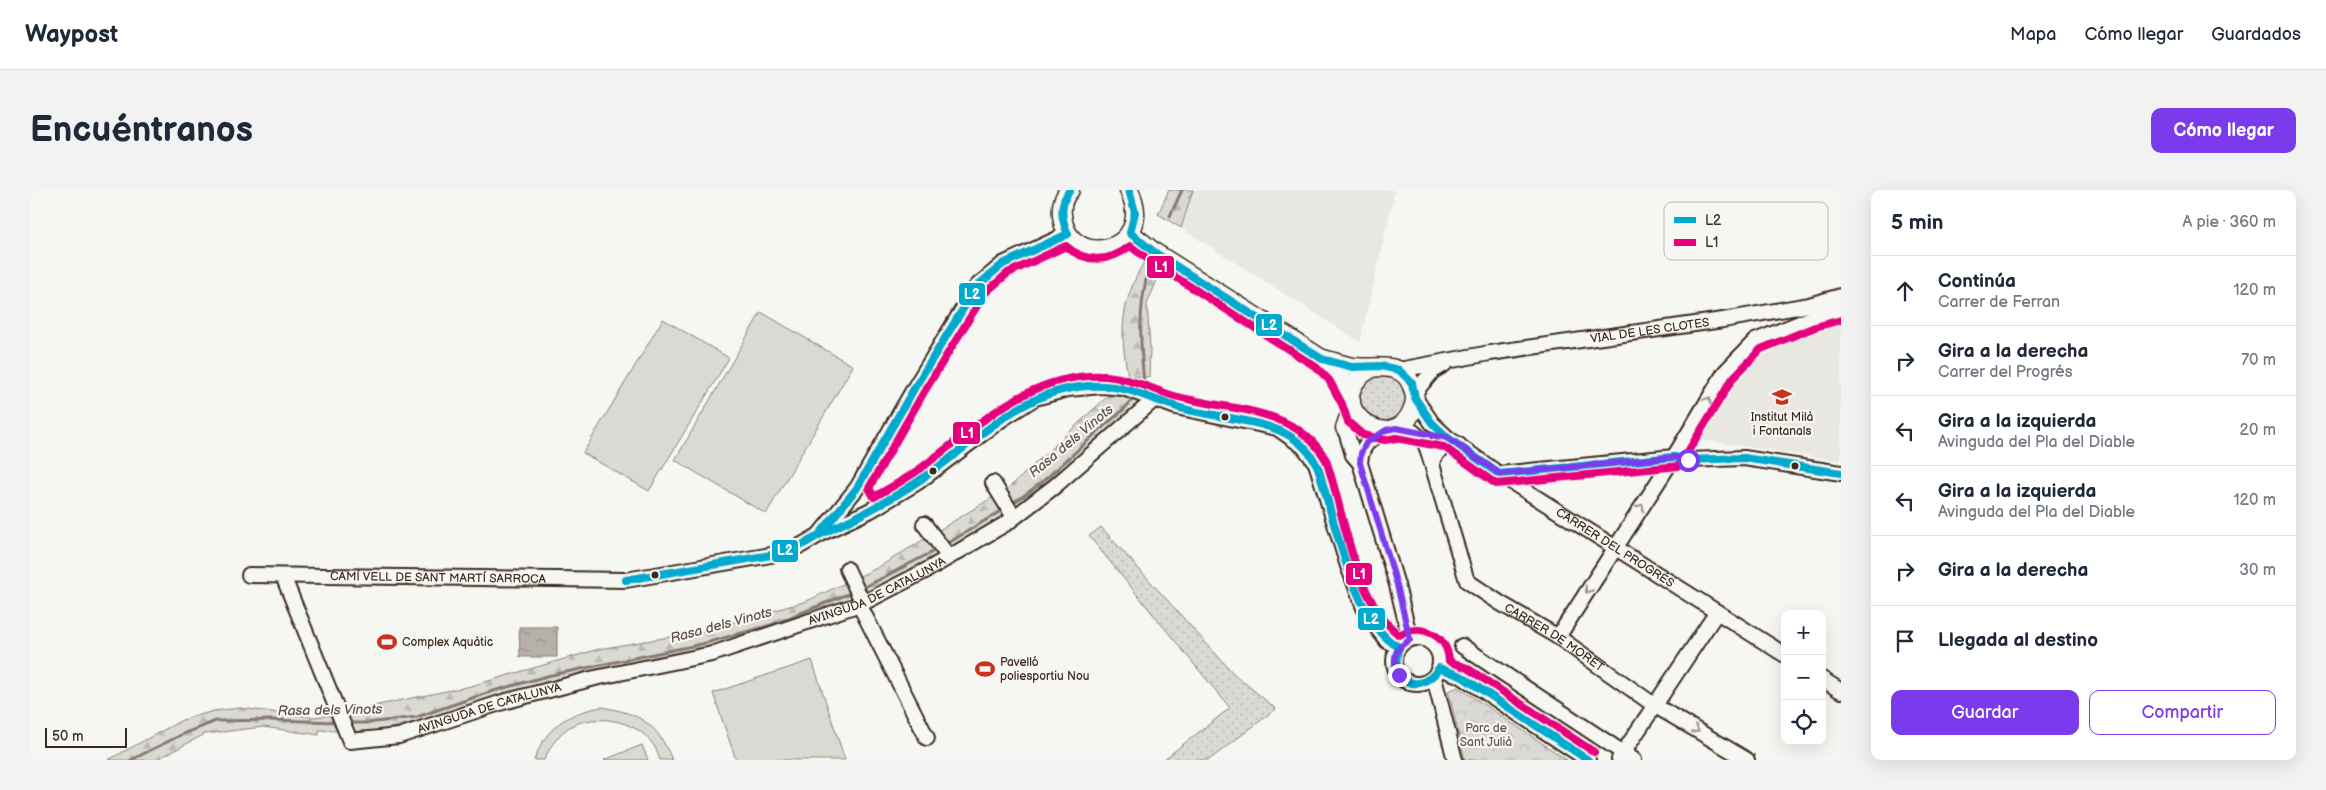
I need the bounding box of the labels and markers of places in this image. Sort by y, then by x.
school or university icon: Institut Milà i Fontanals [1771,386,1793,408]
place label: Institut Milà i Fontanals [1751,410,1814,439]
unlabelled marker [1220,412,1230,422]
unlabelled marker [1790,461,1800,471]
unlabelled marker [928,466,938,476]
unlabelled marker [650,570,660,580]
sports icon: Complex Aquàtic [376,631,398,653]
place label: Complex Aquàtic [402,635,493,650]
place label: Pavelló poliesportiu Nou [1000,655,1089,684]
sports icon: Pavelló poliesportiu Nou [974,658,996,680]

